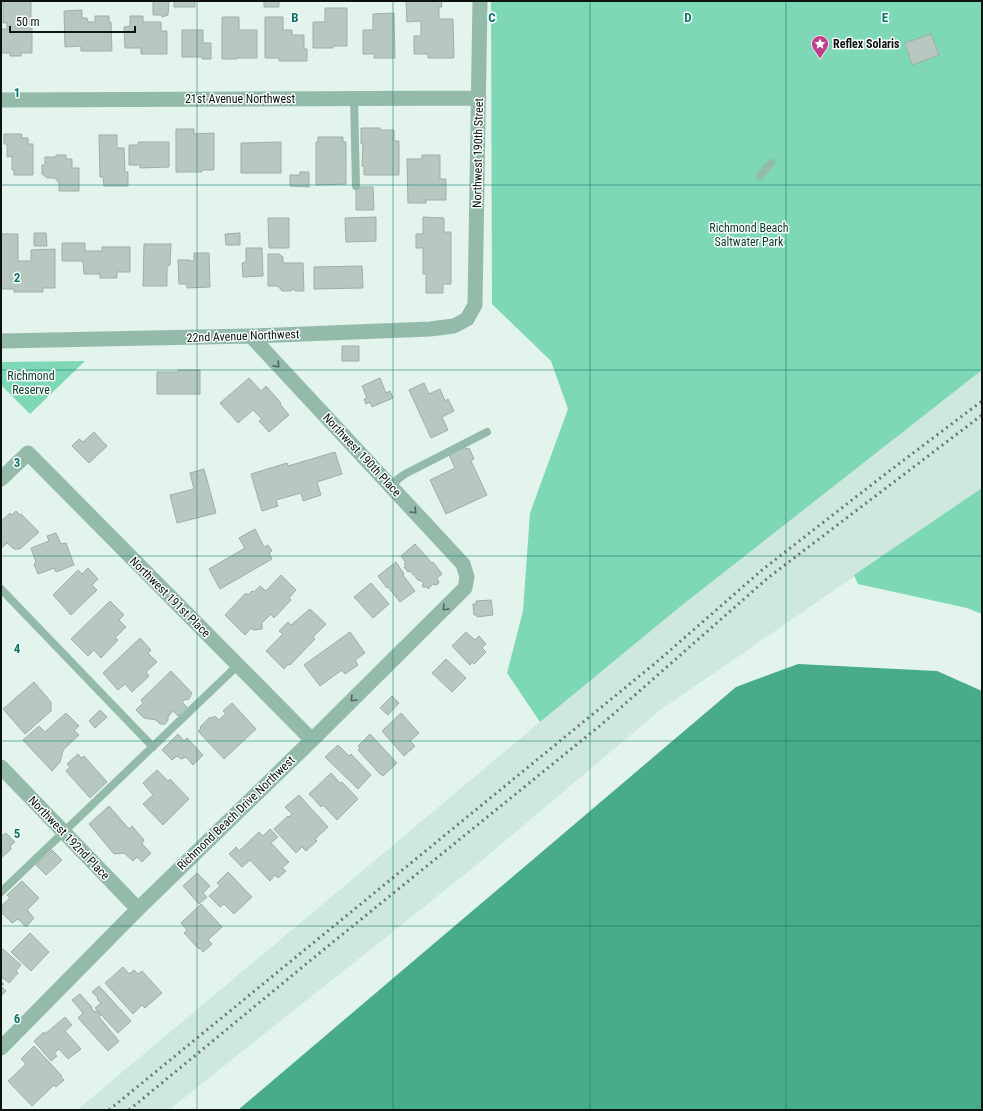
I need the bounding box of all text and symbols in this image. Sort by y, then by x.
scale bar [10,8,135,34]
text: B [291,10,299,25]
text: C [488,10,496,25]
text: D [684,10,692,25]
text: E [882,10,889,25]
text: 50 m [16,15,40,29]
place icon: Reflex Solaris [810,34,830,59]
place label: Reflex Solaris [833,37,900,51]
text: 1 [14,85,20,100]
street label: 21st Avenue Northwest [185,92,296,106]
street label: Northwest 190th Street [470,97,486,208]
park label: Richmond Beach Saltwater Park [709,221,789,249]
text: 2 [14,270,21,285]
street label: 22nd Avenue Northwest [186,327,300,345]
one-way arrow [273,360,280,367]
park label: Richmond Reserve [7,369,55,397]
street label: Northwest 190th Place [320,411,404,500]
text: 3 [14,455,20,470]
one-way arrow [409,506,416,514]
street label: Northwest 191st Place [127,554,213,640]
one-way arrow [442,603,450,611]
text: 4 [14,641,21,656]
one-way arrow [350,694,358,702]
street label: Richmond Beach Drive Northwest [174,753,298,873]
street label: Northwest 192nd Place [26,793,113,883]
text: 5 [14,826,21,841]
text: 6 [14,1011,21,1026]

